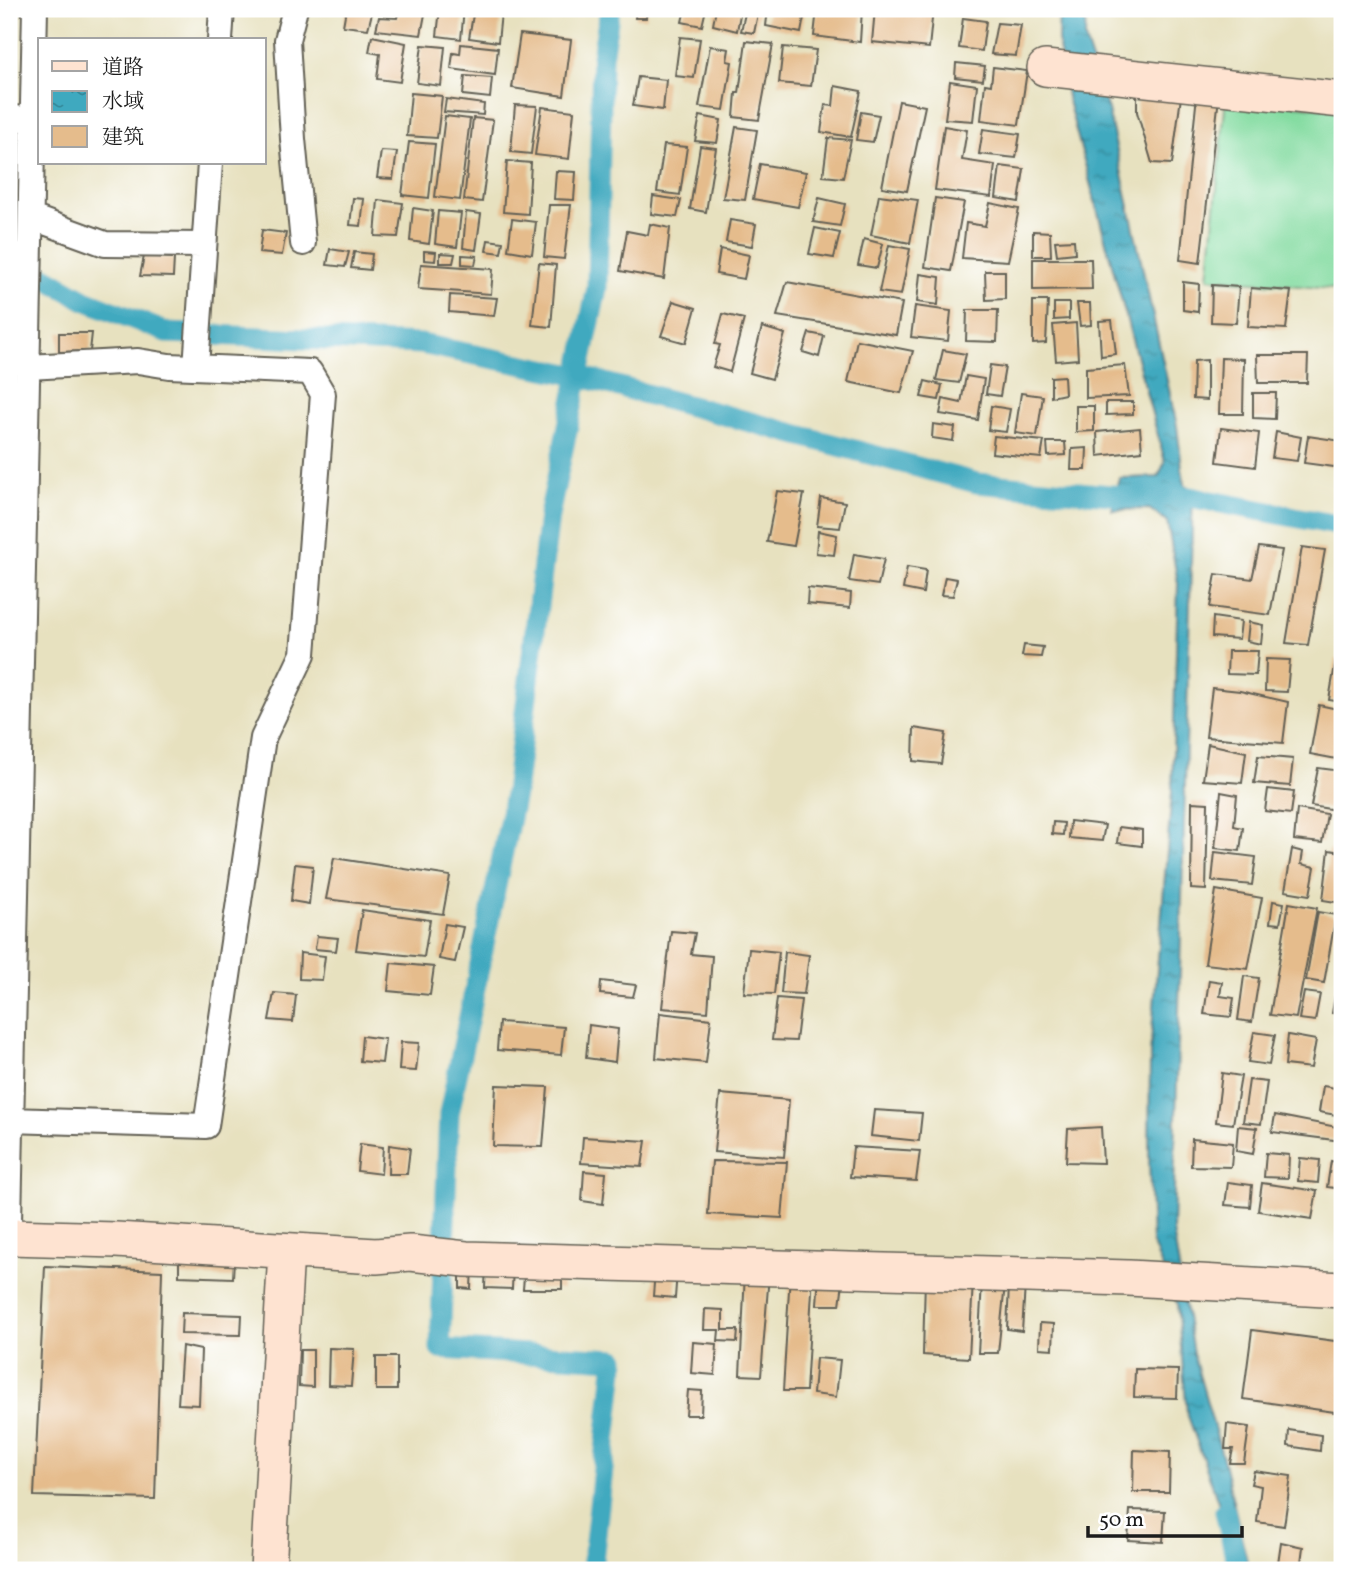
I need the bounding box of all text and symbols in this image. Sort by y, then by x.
legend [38,38,266,164]
text: 道路 [102,54,144,83]
text: 水域 [102,88,144,117]
text: 建筑 [102,124,144,153]
scale bar [1088,1495,1242,1539]
text: 50 m [1099,1506,1144,1535]

